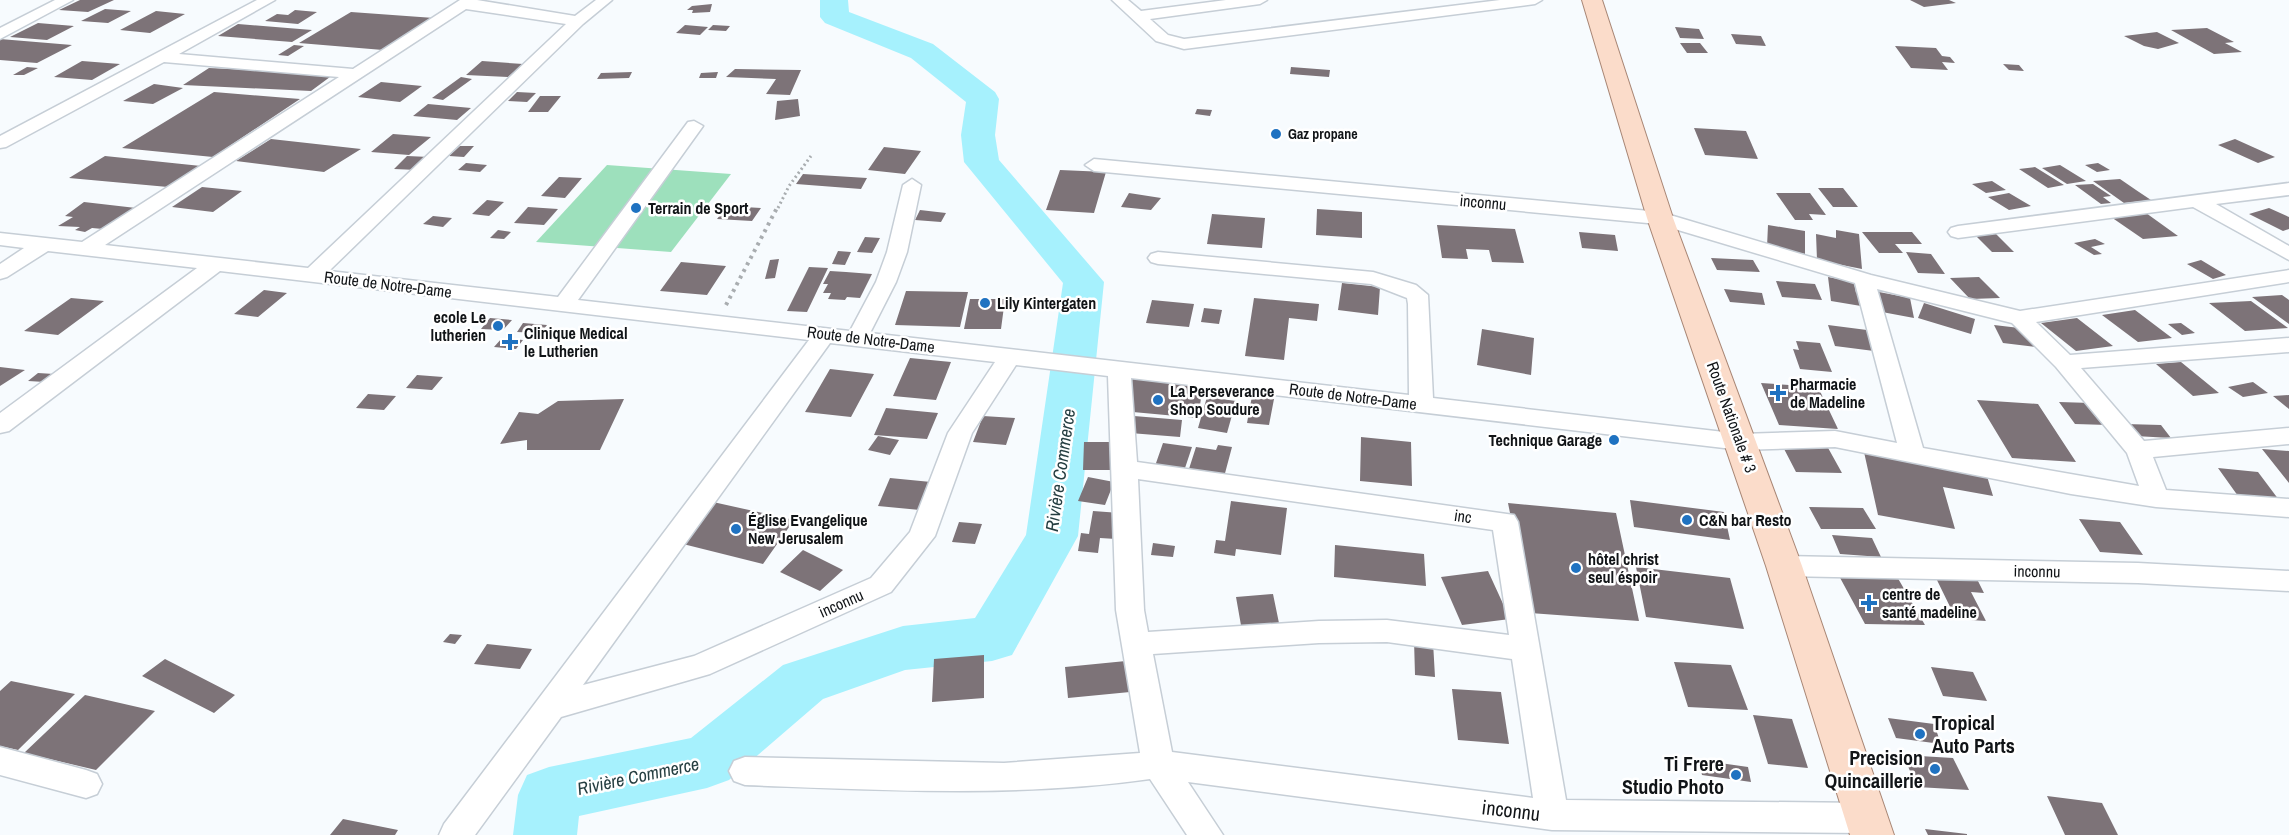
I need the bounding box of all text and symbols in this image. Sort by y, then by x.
place label: Gaz propane [1288,125,1358,143]
marker: Gaz propane [1269,127,1283,141]
street label: inconnu [1459,189,1507,215]
place label: Terrain de Sport [648,197,749,219]
marker: Terrain de Sport [629,201,643,215]
street label: Route de Notre-Dame [323,265,453,303]
place label: Lily Kintergaten [997,292,1096,314]
marker: Lily Kintergaten [978,296,992,310]
place label: ecole Le lutherien [431,306,486,346]
marker: ecole Le lutherien [491,319,505,333]
street label: Route de Notre-Dame [806,320,936,358]
place label: Clinique Medical le Lutherien [524,322,628,362]
marker: Clinique Medical le Lutherien [501,333,519,351]
street label: Route Nationale # 3 [1702,358,1762,476]
place label: Pharmacie de Madeline [1790,373,1865,413]
street label: Route de Notre-Dame [1288,377,1418,415]
place label: La Perseverance Shop Soudure [1170,380,1274,420]
marker: Pharmacie de Madeline [1771,386,1785,400]
marker: La Perseverance Shop Soudure [1151,393,1165,407]
water label: Rivière Commerce [1039,407,1081,533]
place label: Technique Garage [1488,429,1602,451]
marker: Technique Garage [1607,433,1621,447]
street label: inc [1453,504,1474,528]
place label: Église Evangelique New Jerusalem [748,509,868,549]
place label: C&N bar Resto [1699,509,1792,531]
marker: C&N bar Resto [1680,513,1694,527]
marker: Église Evangelique New Jerusalem [729,522,743,536]
place label: hôtel christ seul éspoir [1588,548,1659,588]
street label: inconnu [2013,560,2061,582]
marker: hôtel christ seul éspoir [1569,561,1583,575]
street label: inconnu [815,583,867,623]
place label: centre de santé madeline [1882,583,1977,623]
marker: centre de santé madeline [1860,594,1878,612]
place label: Tropical Auto Parts [1932,709,2015,759]
marker: Tropical Auto Parts [1913,727,1927,741]
place label: Precision Quincaillerie [1825,744,1923,794]
place label: Ti Frere Studio Photo [1622,750,1724,800]
water label: Rivière Commerce [575,751,701,801]
marker: Precision Quincaillerie [1928,762,1942,776]
marker: Ti Frere Studio Photo [1729,768,1743,782]
street label: inconnu [1480,793,1542,827]

